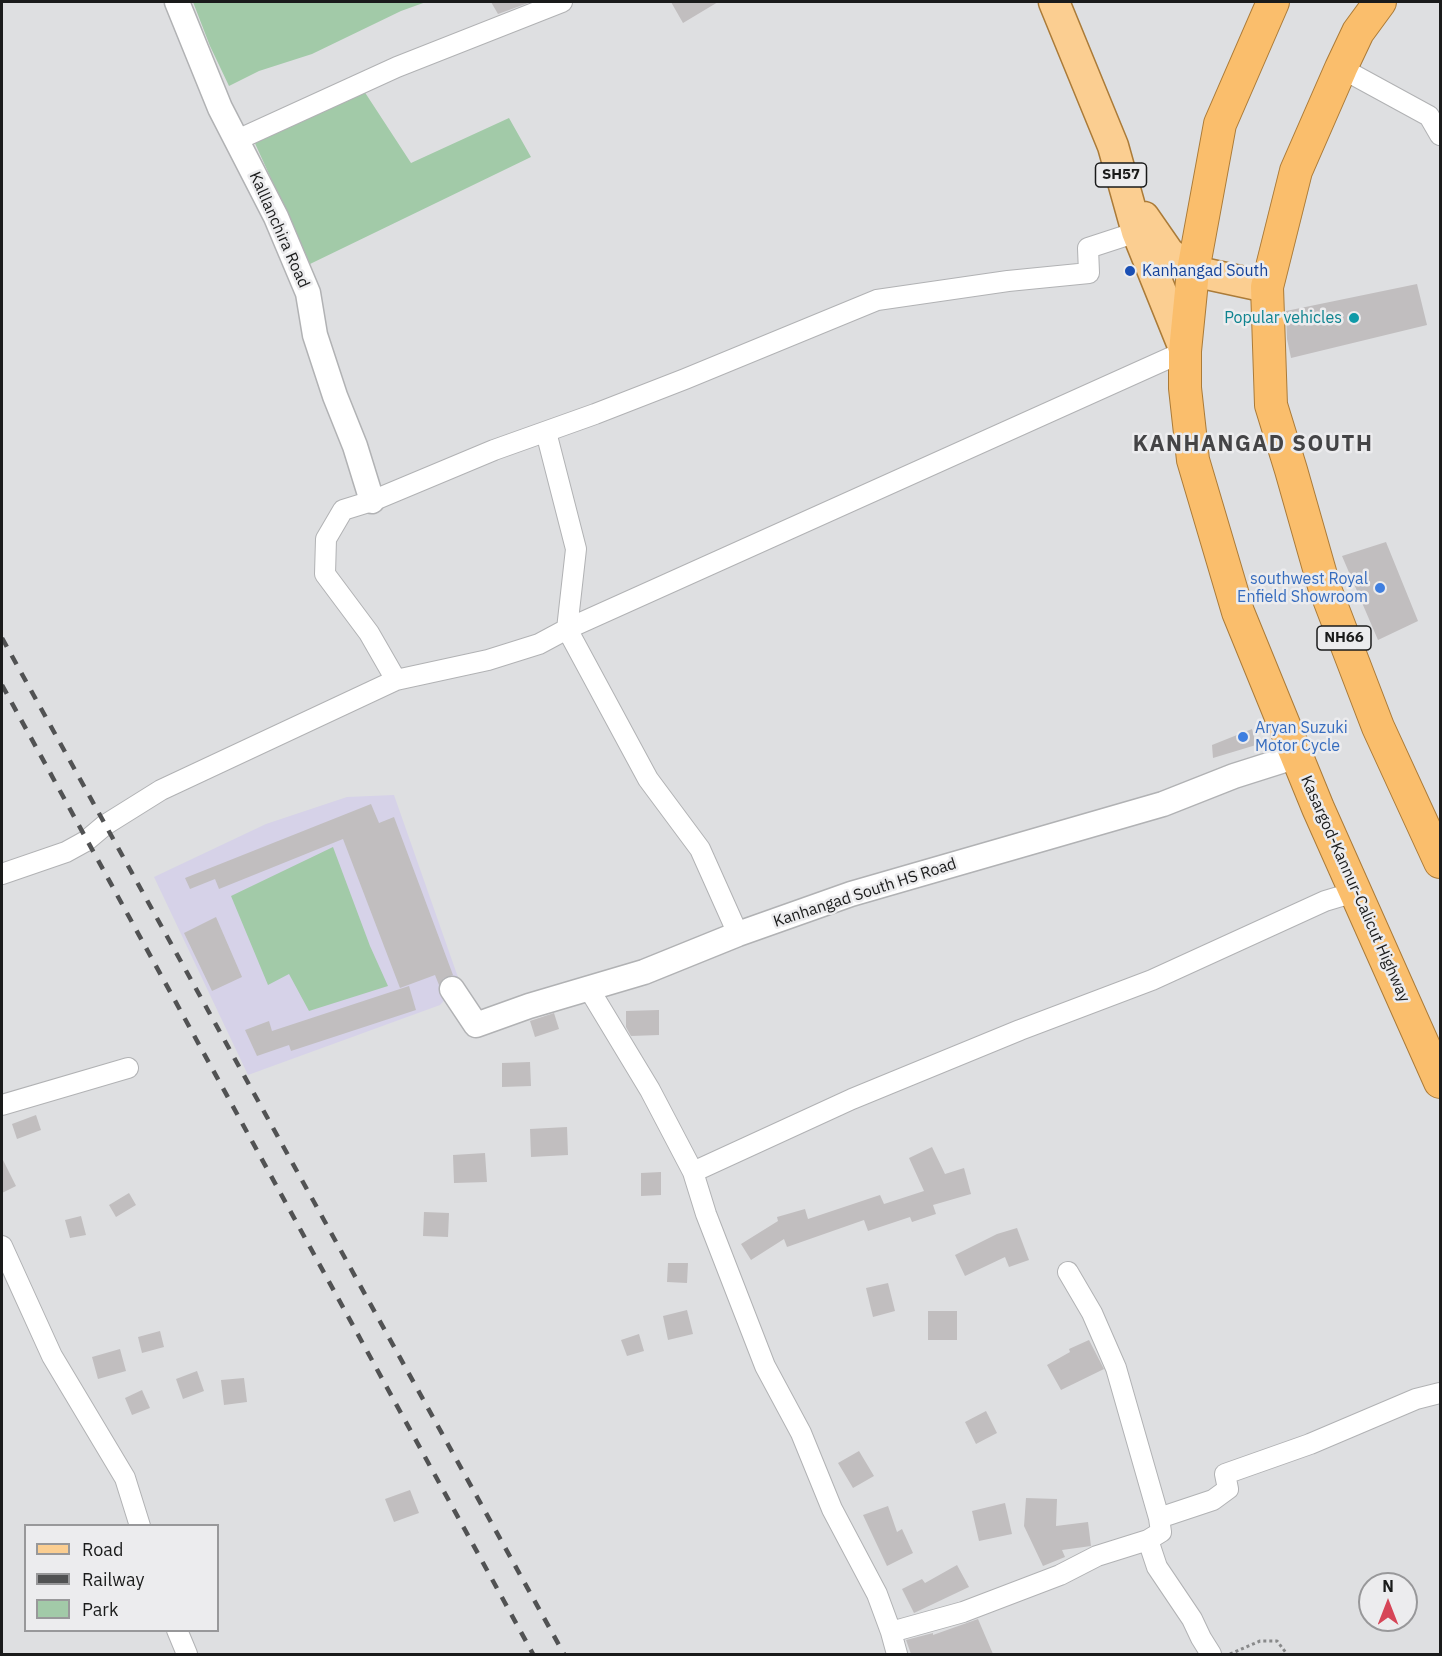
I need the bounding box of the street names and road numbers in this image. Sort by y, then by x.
road number: SH57 [1096,163,1146,187]
street label: Kalllanchira Road [245,169,313,291]
road number: NH66 [1317,626,1371,650]
street label: Kasargod-Kannur-Calicut Highway [1296,773,1414,1005]
street label: Kanhangad South HS Road [771,854,959,932]

